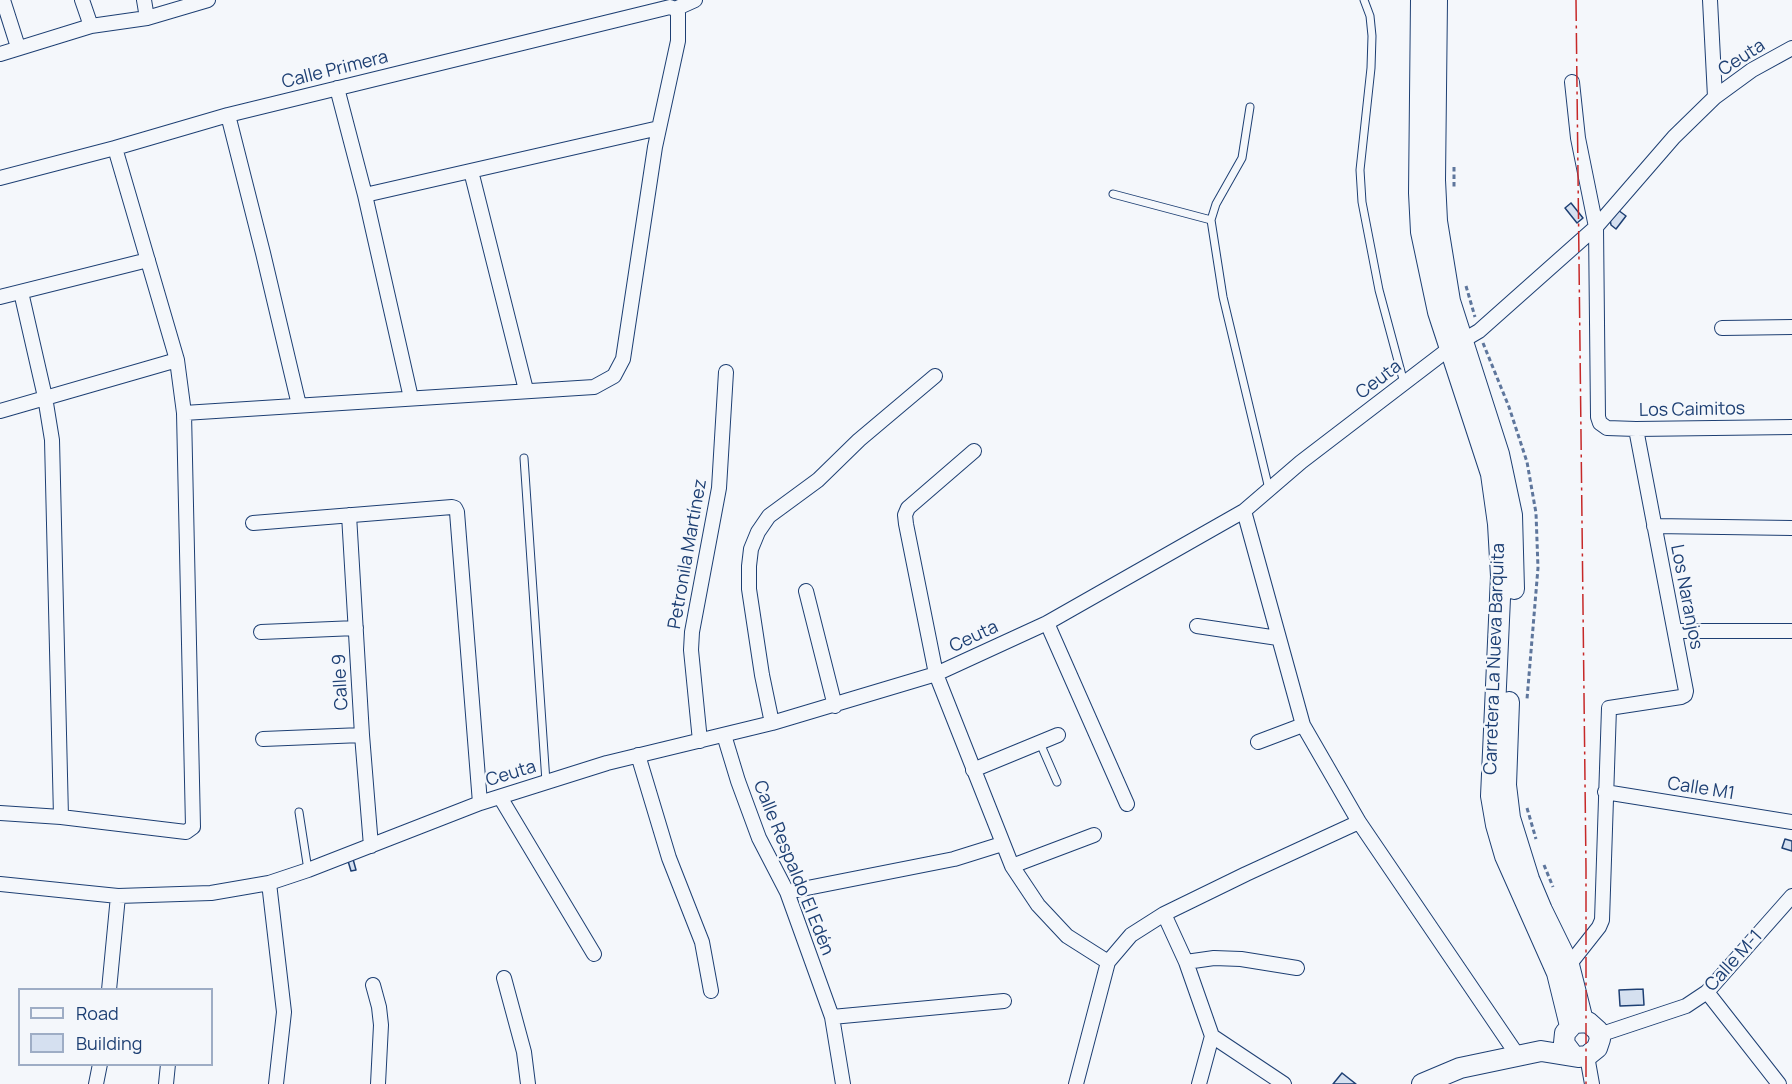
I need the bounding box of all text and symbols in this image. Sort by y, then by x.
street label: Ceuta [1715,35,1769,81]
street label: Calle Primera [280,46,390,94]
street label: Ceuta [1352,356,1406,404]
street label: Los Caimitos [1639,398,1745,422]
street label: Petronila Martínez [664,477,712,631]
street label: Carretera La Nueva Barquita [1480,543,1510,775]
street label: Los Naranjos [1665,543,1707,651]
street label: Ceuta [946,616,1002,658]
street label: Calle 9 [329,653,353,711]
street label: Ceuta [483,756,539,792]
street label: Calle M1 [1666,773,1736,805]
street label: Calle Respaldo El Edén [748,778,838,958]
street label: Calle M-1 [1701,926,1767,996]
legend [18,988,213,1066]
text: Road [76,1001,119,1025]
text: Building [76,1031,142,1055]

